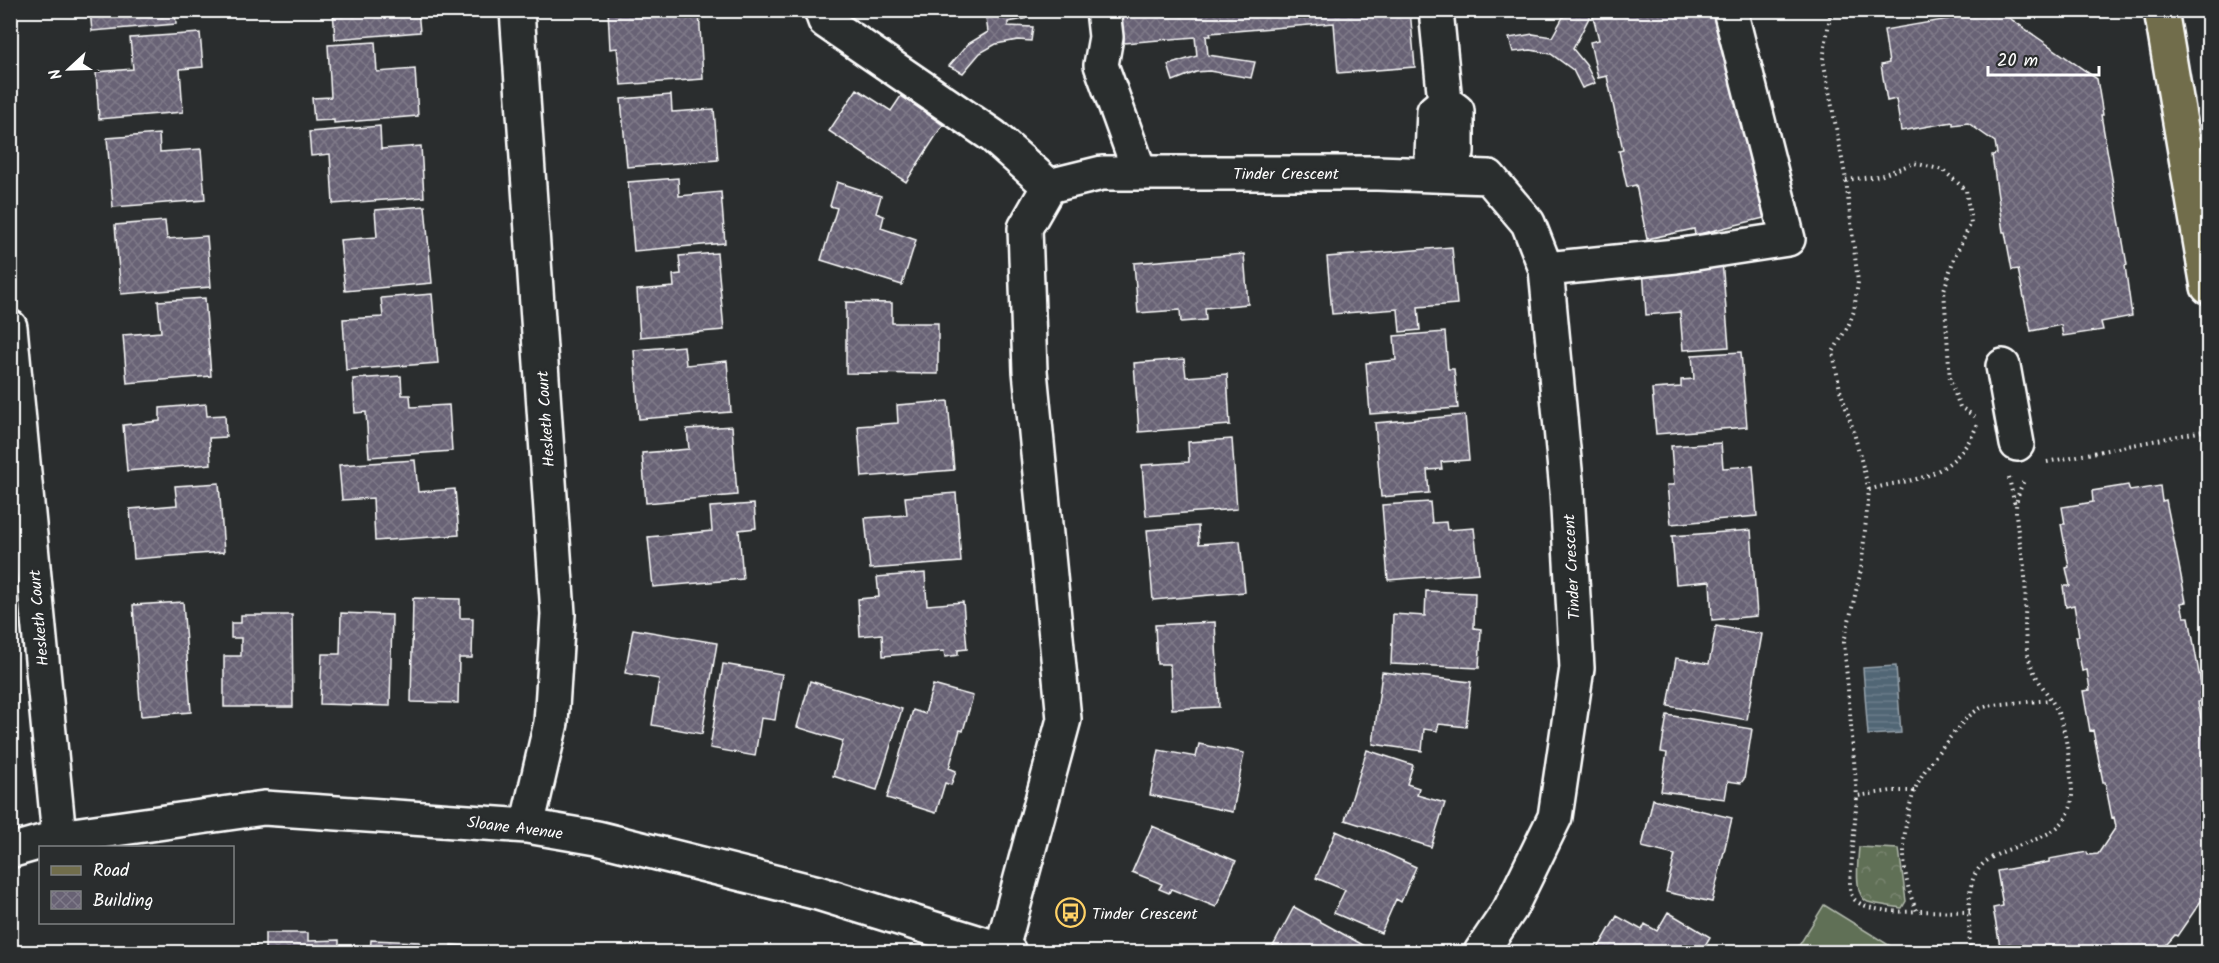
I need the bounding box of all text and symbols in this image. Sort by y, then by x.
north arrow [39,39,99,99]
scale bar [1988,39,2099,77]
text: 20 m [1997,47,2038,76]
text: N [43,65,70,83]
street label: Tinder Crescent [1233,162,1340,187]
street label: Hesketh Court [531,369,562,468]
street label: Tinder Crescent [1557,513,1588,620]
street label: Hesketh Court [23,568,56,667]
street label: Sloane Avenue [465,810,564,847]
legend [39,846,234,924]
text: Road [93,857,130,886]
text: Building [93,887,153,916]
bus stop icon: Tinder Crescent [1055,897,1087,929]
place label: Tinder Crescent [1092,902,1199,927]

